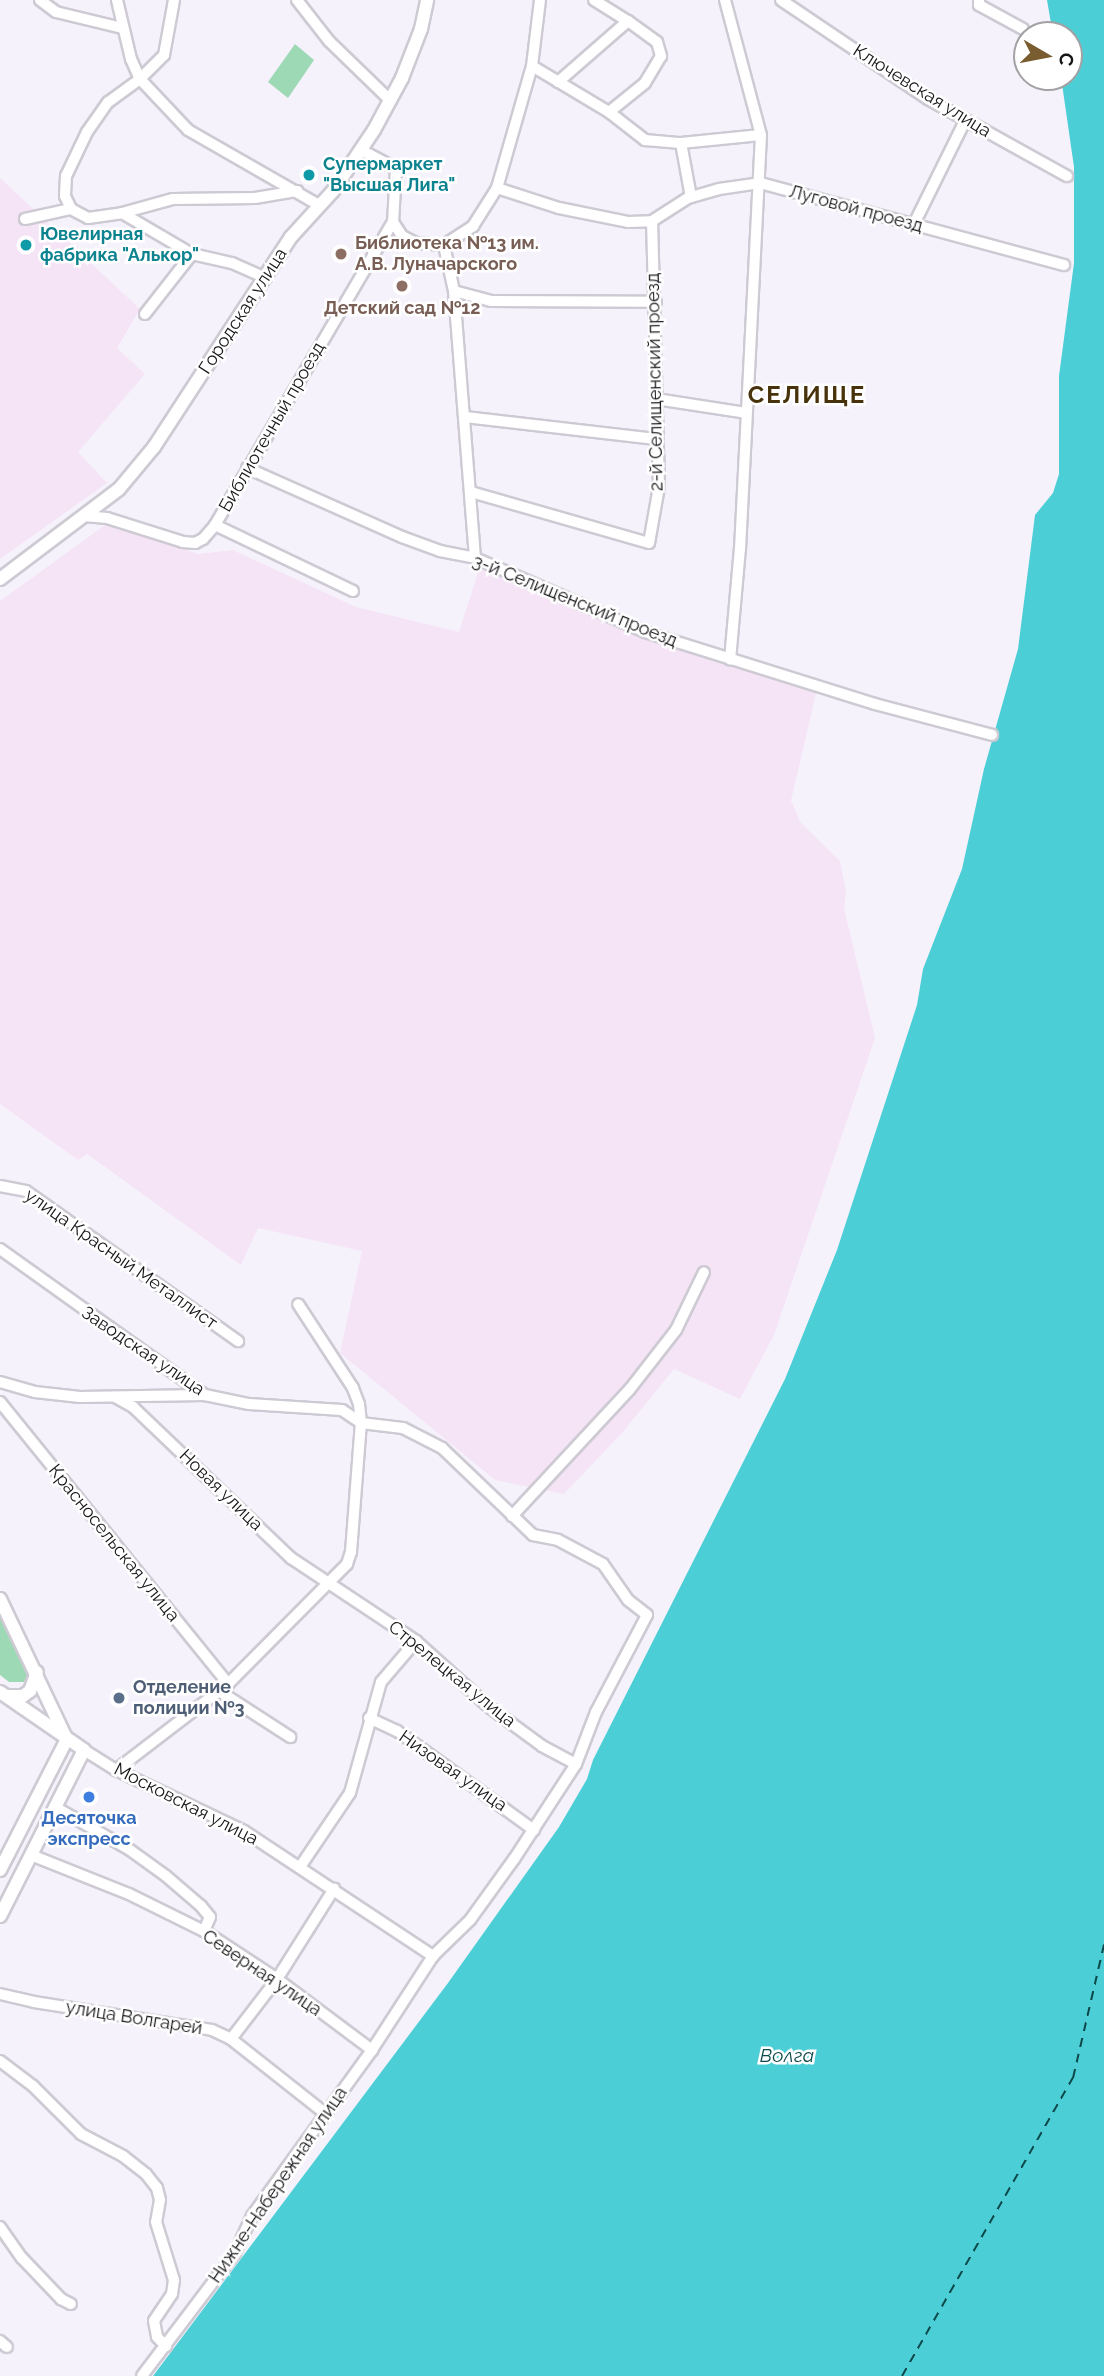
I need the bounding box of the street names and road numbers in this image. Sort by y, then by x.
street label: Ключевская улица [849,40,995,142]
street label: Луговой проезд [787,181,925,237]
street label: Городская улица [194,244,292,378]
street label: 2-й Селищенский проезд [642,273,668,491]
street label: Библиотечный проезд [214,338,330,516]
street label: 3-й Селищенский проезд [470,550,680,652]
street label: улица Красный Металлист [21,1184,221,1334]
street label: Заводская улица [77,1302,209,1400]
street label: Новая улица [175,1445,267,1535]
street label: Красносельская улица [44,1460,184,1626]
street label: Стрелецкая улица [384,1616,520,1732]
street label: Низовая улица [395,1726,511,1816]
street label: Московская улица [110,1758,262,1850]
street label: Северная улица [198,1925,326,2021]
street label: улица Волгарей [64,1997,204,2039]
street label: Нижне-Набережная улица [204,2083,352,2287]

